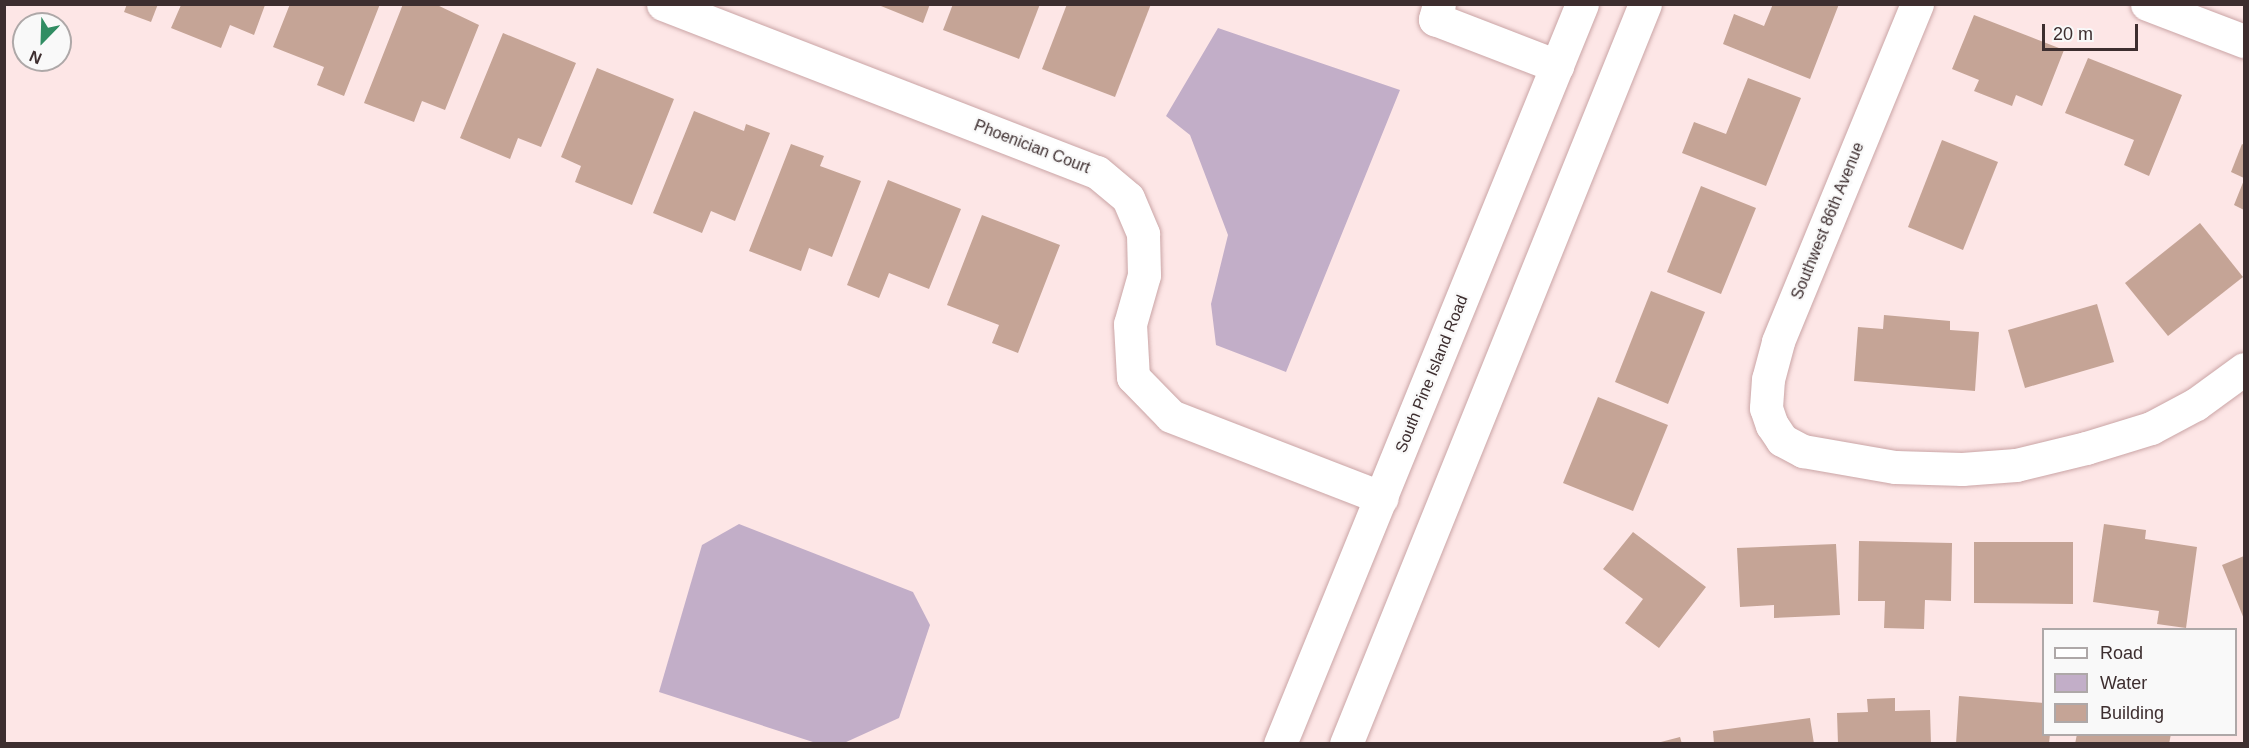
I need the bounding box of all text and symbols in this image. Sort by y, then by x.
north arrow [12,12,72,72]
scale bar [2045,12,2141,50]
text: 20 m [2053,24,2093,44]
text: N [27,47,44,67]
street label: Phoenician Court [971,116,1093,178]
street label: Southwest 86th Avenue [1787,139,1869,303]
street label: South Pine Island Road [1392,292,1472,456]
legend [2042,628,2237,736]
text: Road [2100,643,2143,663]
text: Water [2100,673,2147,693]
text: Building [2100,703,2164,723]

